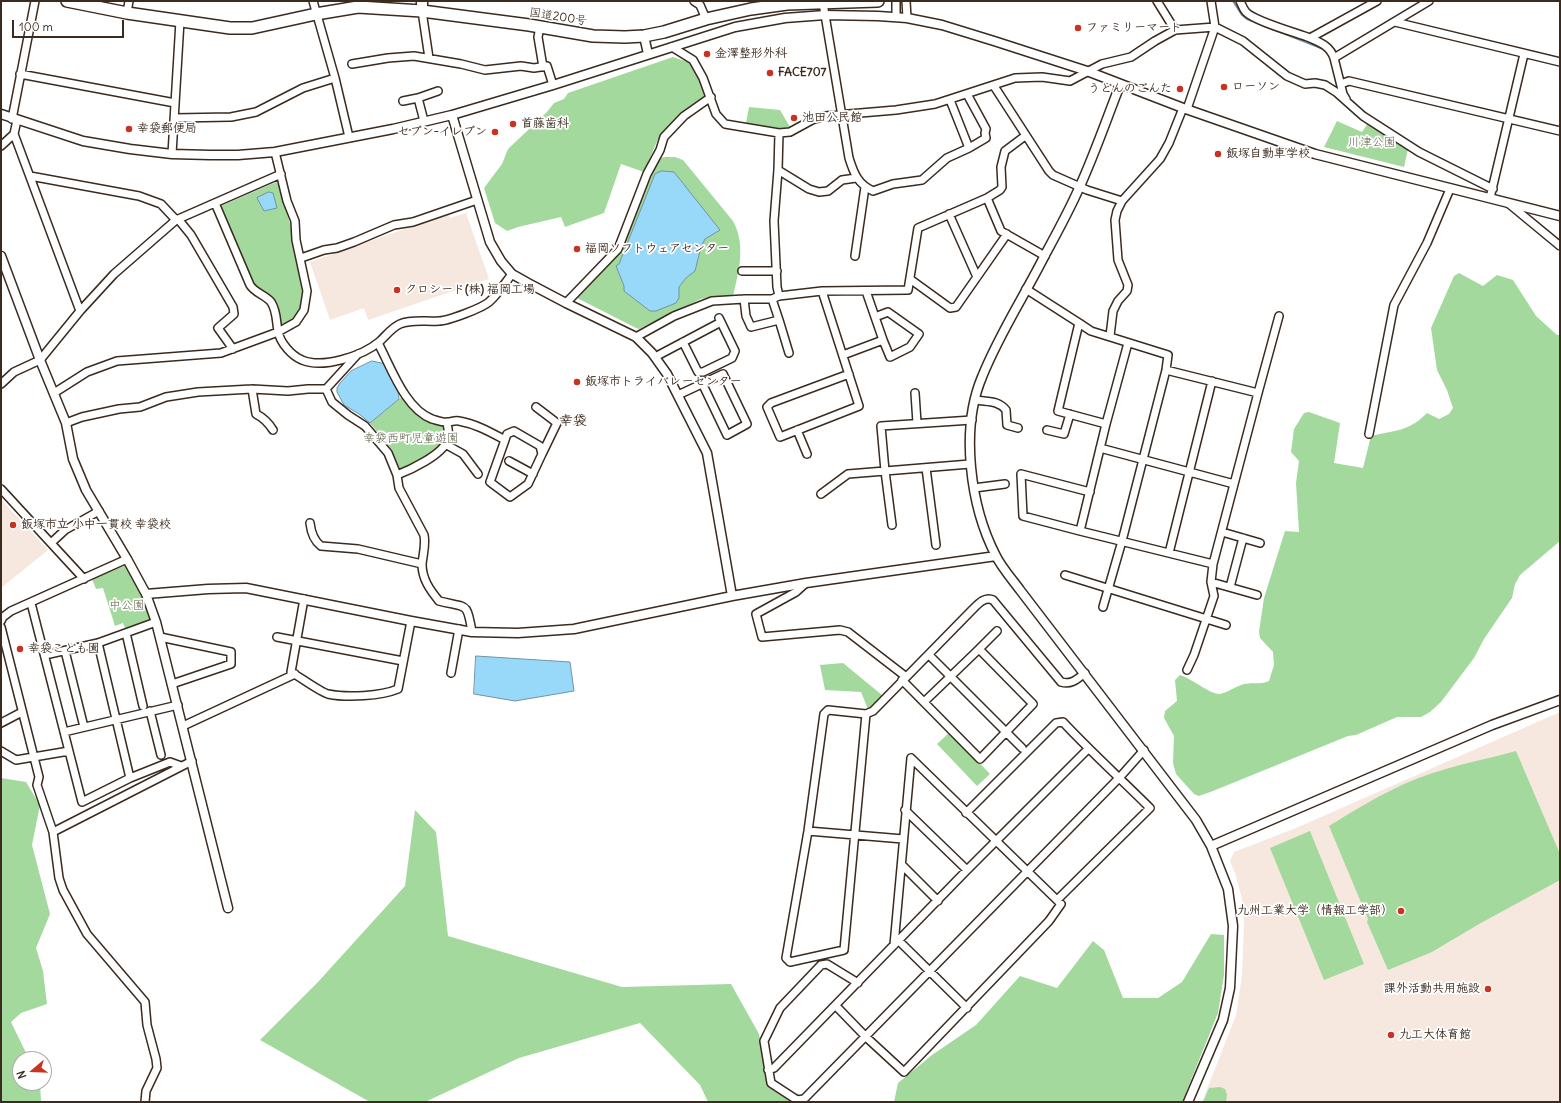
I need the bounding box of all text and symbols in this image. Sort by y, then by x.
street label: 国道200号 [528,5,588,29]
scale bar [14,12,126,38]
text: 100 m [19,19,53,34]
place label: ファミリーマート [1086,21,1182,35]
marker: ファミリーマート [1073,23,1083,33]
place label: 金澤整形外科 [715,47,787,61]
marker: 金澤整形外科 [702,49,712,59]
place label: FACE707 [778,66,826,80]
marker: FACE707 [765,68,775,78]
place label: ローソン [1232,80,1280,94]
place label: うどんのごんた [1088,82,1172,96]
marker: ローソン [1219,82,1229,92]
marker: うどんのごんた [1175,84,1185,94]
place label: 池田公民館 [802,111,862,125]
marker: 池田公民館 [789,113,799,123]
place label: 首藤歯科 [521,117,569,131]
marker: 首藤歯科 [508,119,518,129]
place label: 幸袋郵便局 [137,122,197,136]
marker: 幸袋郵便局 [124,124,134,134]
place label: セブン-イレブン [398,125,487,139]
marker: セブン-イレブン [490,127,500,137]
park label: 川津公園 [1348,136,1396,150]
place label: 飯塚自動車学校 [1226,147,1310,161]
marker: 飯塚自動車学校 [1213,149,1223,159]
place label: 福岡ソフトウェアセンター [585,242,729,256]
marker: 福岡ソフトウェアセンター [572,244,582,254]
place label: クロシード(株) 福岡工場 [405,283,535,297]
marker: クロシード(株) 福岡工場 [392,285,402,295]
place label: 飯塚市トライバレーセンター [585,375,741,389]
marker: 飯塚市トライバレーセンター [572,377,582,387]
district label: 幸袋 [559,413,587,429]
park label: 幸袋西町児童遊園 [363,432,459,446]
place label: 飯塚市立 小中一貫校 幸袋校 [21,518,171,532]
marker: 飯塚市立 小中一貫校 幸袋校 [8,520,18,530]
park label: 中公園 [109,599,145,613]
place label: 幸袋こども園 [28,642,100,656]
marker: 幸袋こども園 [15,644,25,654]
place label: 九州工業大学（情報工学部） [1237,904,1393,918]
marker: 九州工業大学（情報工学部） [1396,906,1406,916]
place label: 課外活動共用施設 [1384,982,1480,996]
marker: 課外活動共用施設 [1483,984,1493,994]
place label: 九工大体育館 [1399,1028,1471,1042]
marker: 九工大体育館 [1386,1030,1396,1040]
north arrow [12,1051,52,1091]
text: N [14,1069,29,1080]

